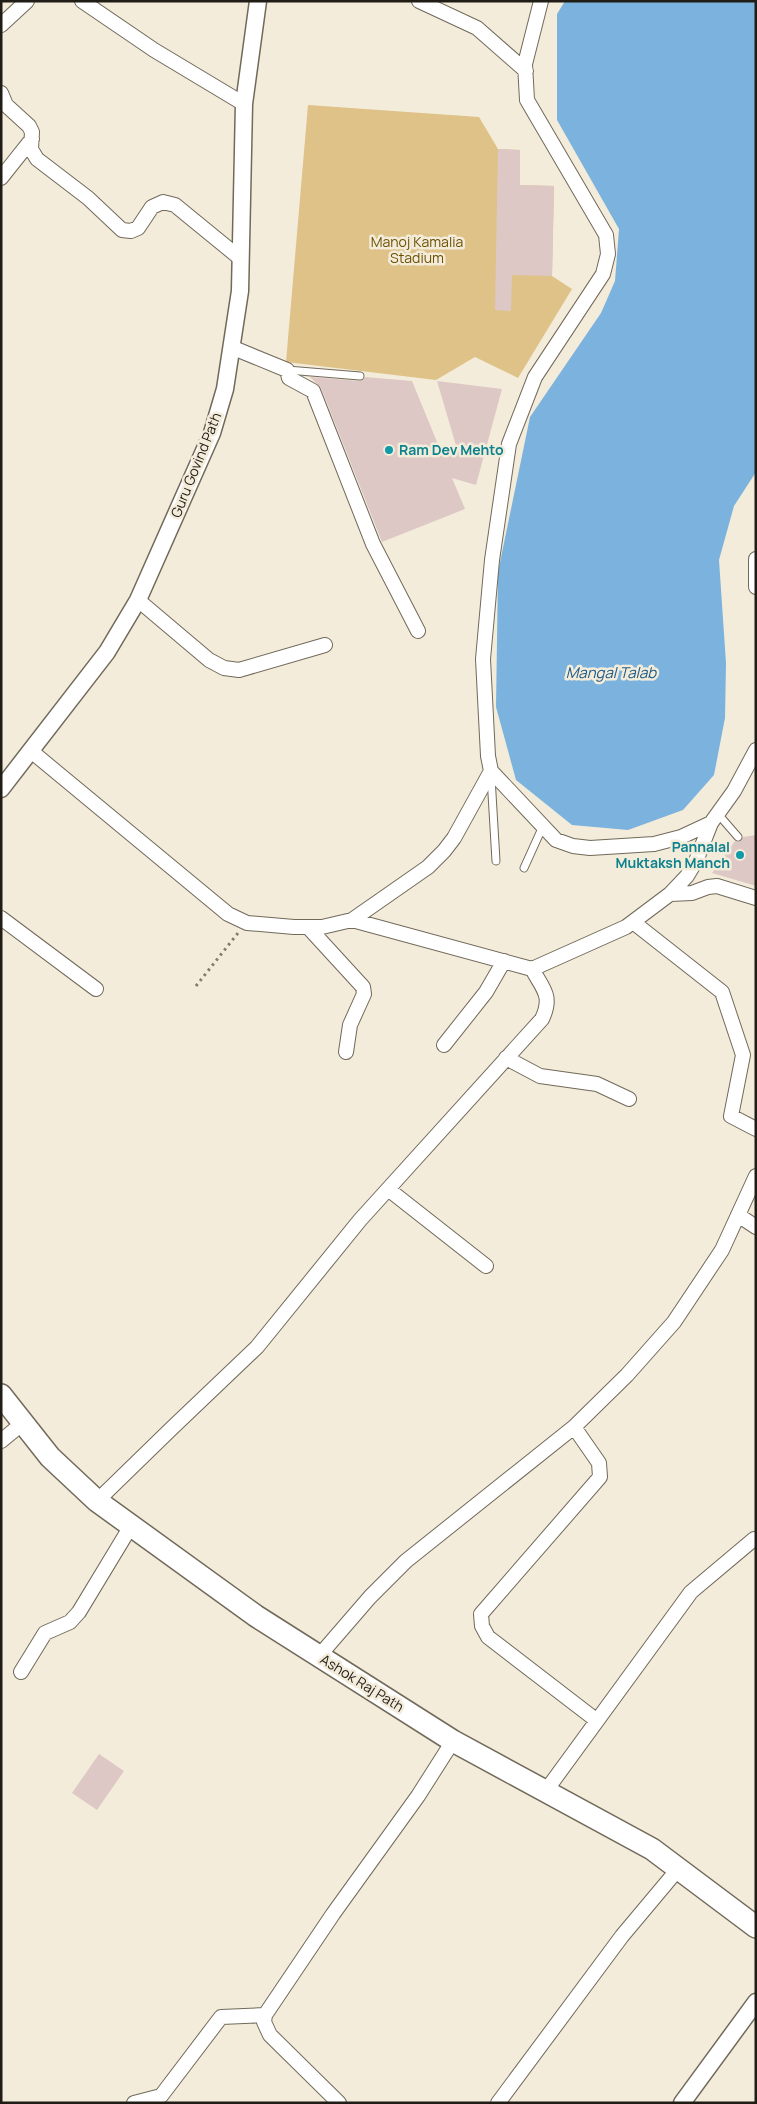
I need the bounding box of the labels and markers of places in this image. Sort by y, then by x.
place label: Ram Dev Mehto [399,440,504,459]
marker: Ram Dev Mehto [383,444,395,456]
place label: Pannalal Muktaksh Manch [616,837,730,872]
marker: Pannalal Muktaksh Manch [734,849,746,861]

